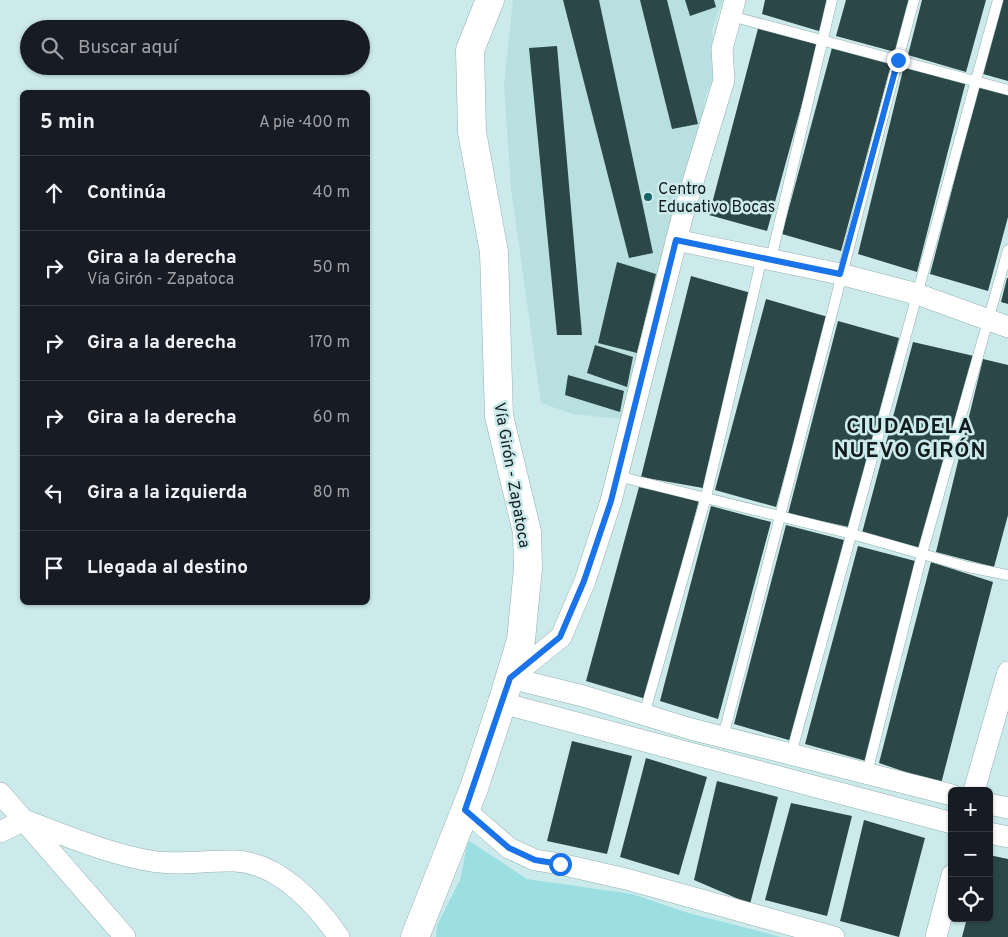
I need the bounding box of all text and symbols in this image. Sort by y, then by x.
search box [20,20,370,75]
icon: search [38,34,66,62]
text: Buscar aquí [78,36,178,60]
route end [887,49,910,72]
text: 5 min [40,109,95,136]
text: A pie · 400 m [259,113,350,133]
icon: ahead [40,179,68,207]
place label: Centro Educativo Bocas [658,180,775,218]
text: Continúa [87,181,166,205]
text: 40 m [312,183,350,203]
marker: Centro Educativo Bocas [642,191,654,203]
text: Gira a la derecha [87,246,237,270]
icon: right [40,254,68,282]
text: 50 m [313,258,350,278]
text: Vía Girón - Zapatoca [87,270,234,290]
icon: right [40,329,68,357]
text: Gira a la derecha [87,331,237,355]
text: 170 m [309,333,350,353]
street label: Vía Girón - Zapatoca [488,401,534,550]
icon: right [40,404,68,432]
text: Gira a la derecha [87,406,237,430]
text: 60 m [313,408,350,428]
district label: CIUDADELA NUEVO GIRÓN [833,414,987,465]
icon: left [40,479,68,507]
text: Gira a la izquierda [87,481,247,505]
text: 80 m [313,483,350,503]
icon: arrive [40,554,68,582]
text: Llegada al destino [87,556,248,580]
map controls [948,787,993,922]
button: + [948,787,993,832]
button: − [948,832,993,877]
route start [549,853,572,876]
button: locate [948,877,993,922]

